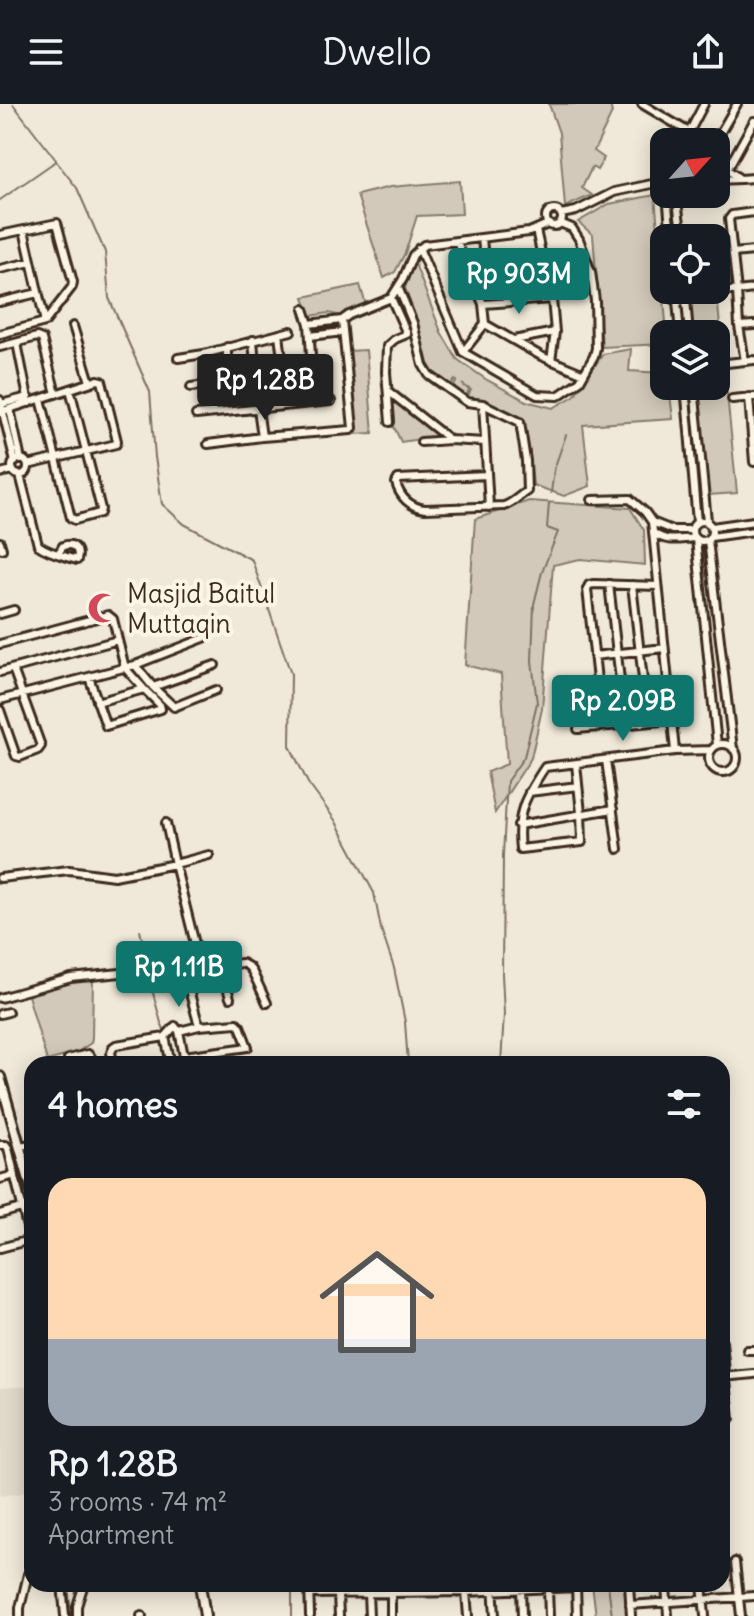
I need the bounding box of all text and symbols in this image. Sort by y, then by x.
icon: menu [24,30,68,74]
text: Dwello [322,30,432,75]
icon: share [686,30,730,74]
north arrow [650,128,730,208]
map controls [650,128,730,400]
button: locate [650,224,730,304]
pin: Rp 903M [445,248,593,316]
text: Rp 903M [466,257,572,290]
button: layers [650,320,730,400]
pin: Rp 1.28B [182,354,348,422]
text: Rp 1.28B [215,363,315,396]
place label: Masjid Baitul Muttaqin [127,577,275,640]
mosque icon: Masjid Baitul Muttaqin [86,591,120,625]
pin: Rp 2.09B [540,675,706,743]
text: Rp 2.09B [570,684,676,717]
pin: Rp 1.11B [96,941,262,1009]
text: Rp 1.11B [134,950,224,983]
icon: filters [662,1082,706,1126]
text: 4 homes [48,1083,178,1126]
icon: home [305,1230,449,1374]
text: Rp 1.28B [48,1442,178,1485]
text: 3 rooms · 74 m² [48,1485,227,1518]
text: Apartment [48,1518,174,1551]

